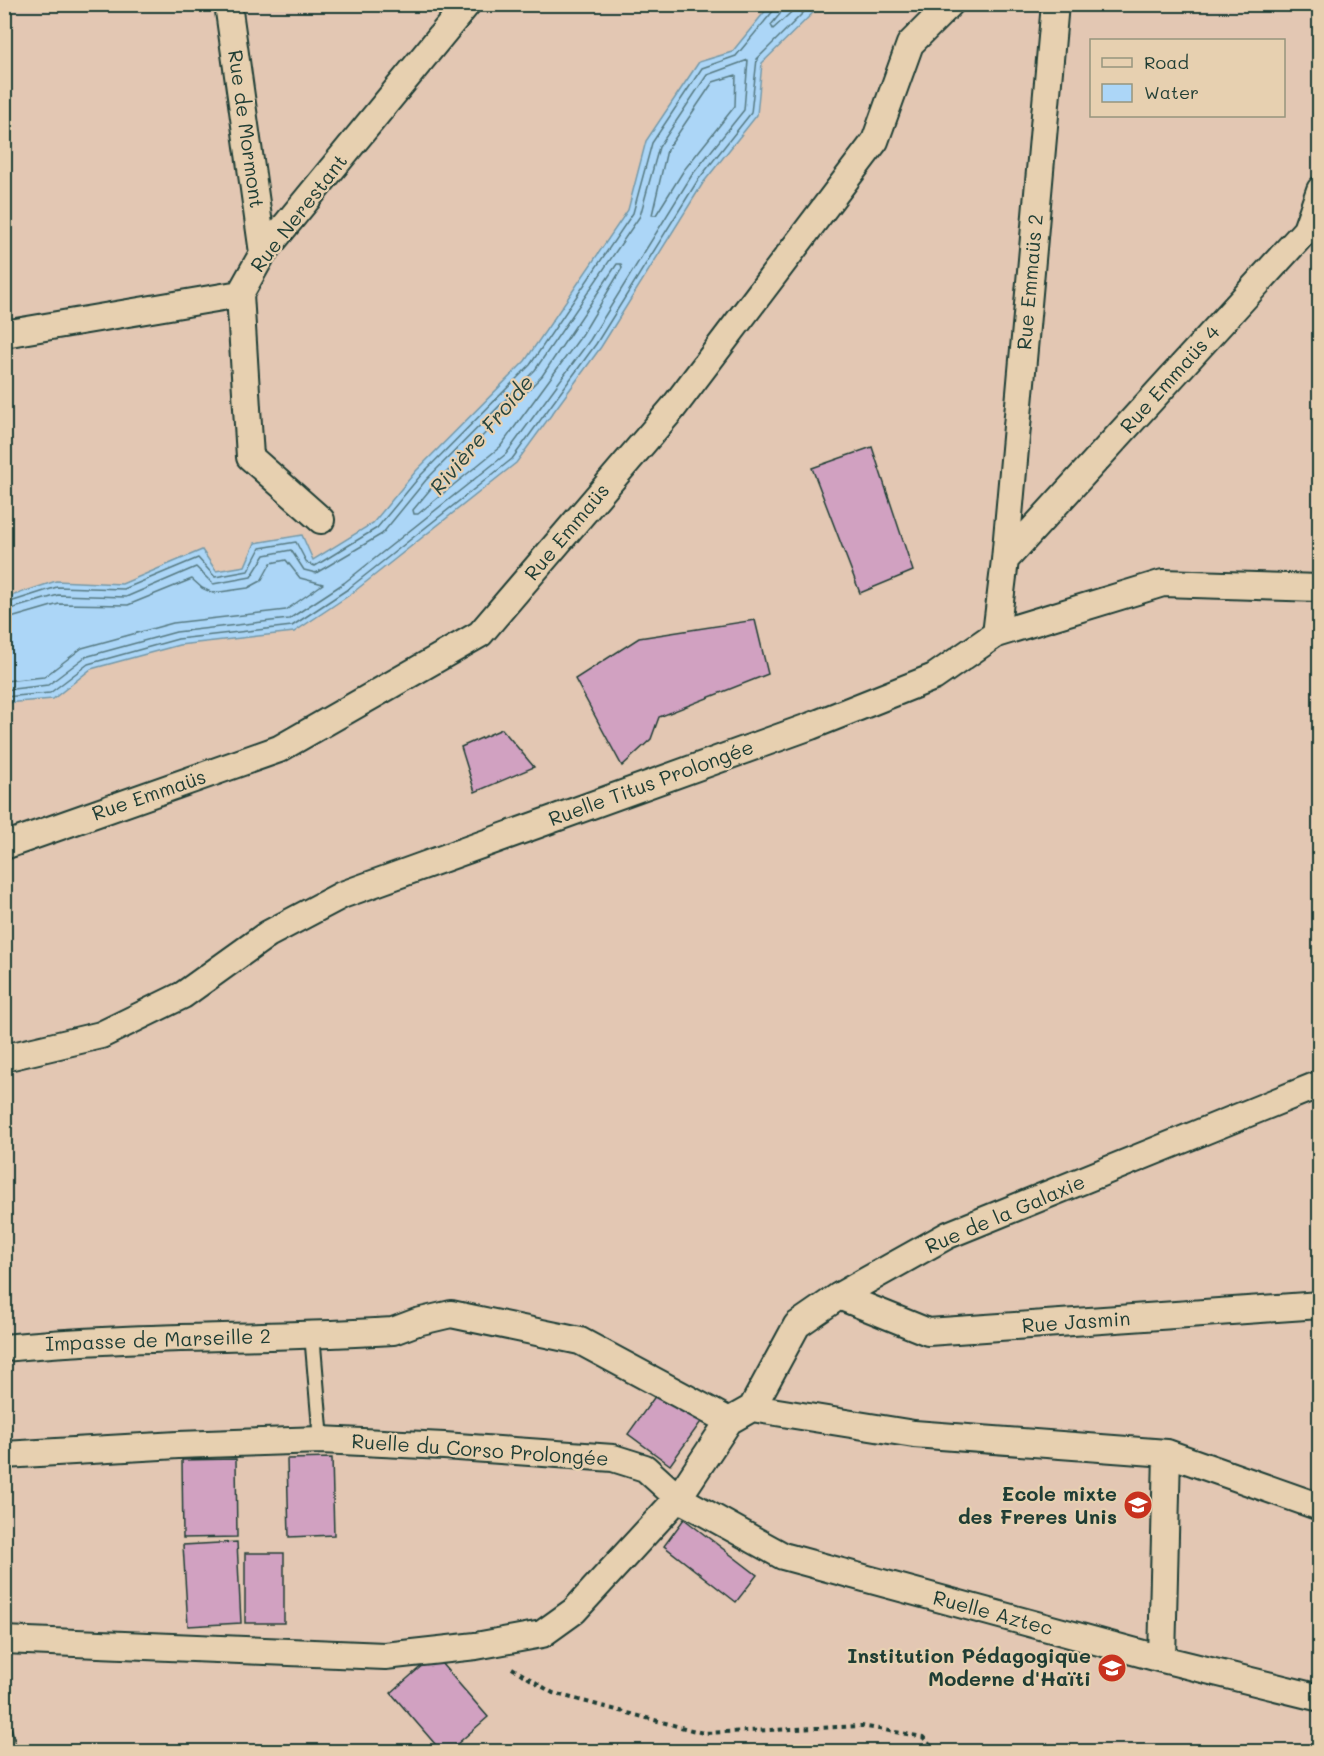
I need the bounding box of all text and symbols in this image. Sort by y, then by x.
legend [1090,39,1285,117]
street label: Rue de Mormont [223,48,271,210]
text: Road [1144,50,1189,74]
text: Water [1144,80,1199,104]
street label: Rue Nerestant [244,148,352,277]
street label: Rue Emmaüs 2 [1010,213,1048,351]
street label: Rue Emmaüs 4 [1114,318,1225,438]
water label: Rivière Froide [423,369,539,499]
street label: Rue Emmaüs [518,477,614,585]
street label: Ruelle Titus Prolongée [544,733,757,831]
street label: Rue Emmaüs [88,762,209,826]
street label: Rue de la Galaxie [921,1168,1089,1259]
street label: Rue Jasmin [1021,1304,1131,1338]
street label: Impasse de Marseille 2 [45,1322,271,1356]
street label: Ruelle du Corso Prolongée [351,1427,609,1471]
place label: Ecole mixte des Freres Unis [958,1480,1117,1529]
school or university icon: Ecole mixte des Freres Unis [1122,1489,1154,1521]
street label: Ruelle Aztec [931,1584,1056,1640]
place label: Institution Pédagogique Moderne d'Haïti [847,1642,1091,1691]
school or university icon: Institution Pédagogique Moderne d'Haïti [1096,1652,1128,1684]

